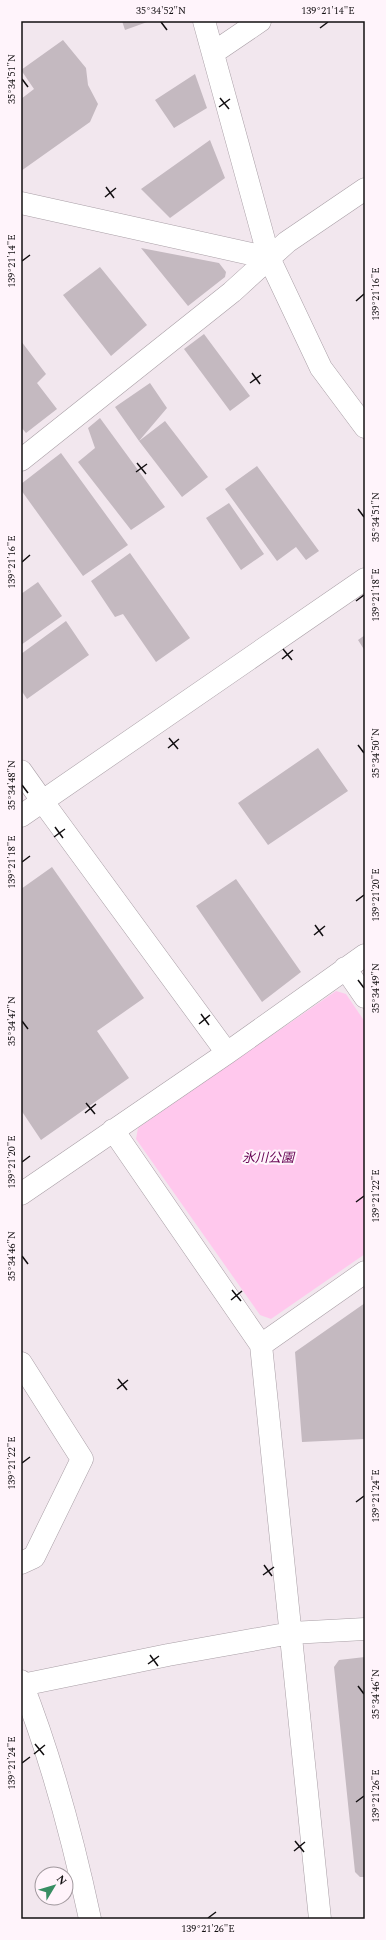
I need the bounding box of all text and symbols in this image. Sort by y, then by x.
text: 35°34'52"N [136,3,186,19]
text: 139°21'14"E [301,3,355,19]
text: 35°34'51"N [4,54,20,104]
text: 139°21'14"E [4,234,20,288]
text: 139°21'16"E [368,267,384,321]
text: 35°34'51"N [368,492,384,542]
text: 139°21'16"E [4,535,20,589]
text: 139°21'18"E [368,568,384,622]
text: 35°34'50"N [368,728,384,778]
text: 35°34'48"N [4,760,20,810]
text: 139°21'18"E [4,835,20,889]
text: 139°21'20"E [368,868,384,922]
text: 35°34'49"N [368,963,384,1013]
text: 35°34'47"N [4,996,20,1046]
text: 139°21'20"E [4,1135,20,1189]
park label: 氷川公園 [242,1148,296,1168]
text: 139°21'22"E [368,1169,384,1223]
text: 35°34'46"N [4,1231,20,1281]
text: 139°21'22"E [4,1436,20,1490]
text: 139°21'24"E [368,1469,384,1523]
text: 35°34'46"N [368,1669,384,1719]
text: 139°21'24"E [4,1736,20,1790]
text: 139°21'26"E [368,1769,384,1823]
north arrow [34,1866,74,1906]
text: N [52,1871,71,1889]
text: 139°21'26"E [181,1921,235,1937]

